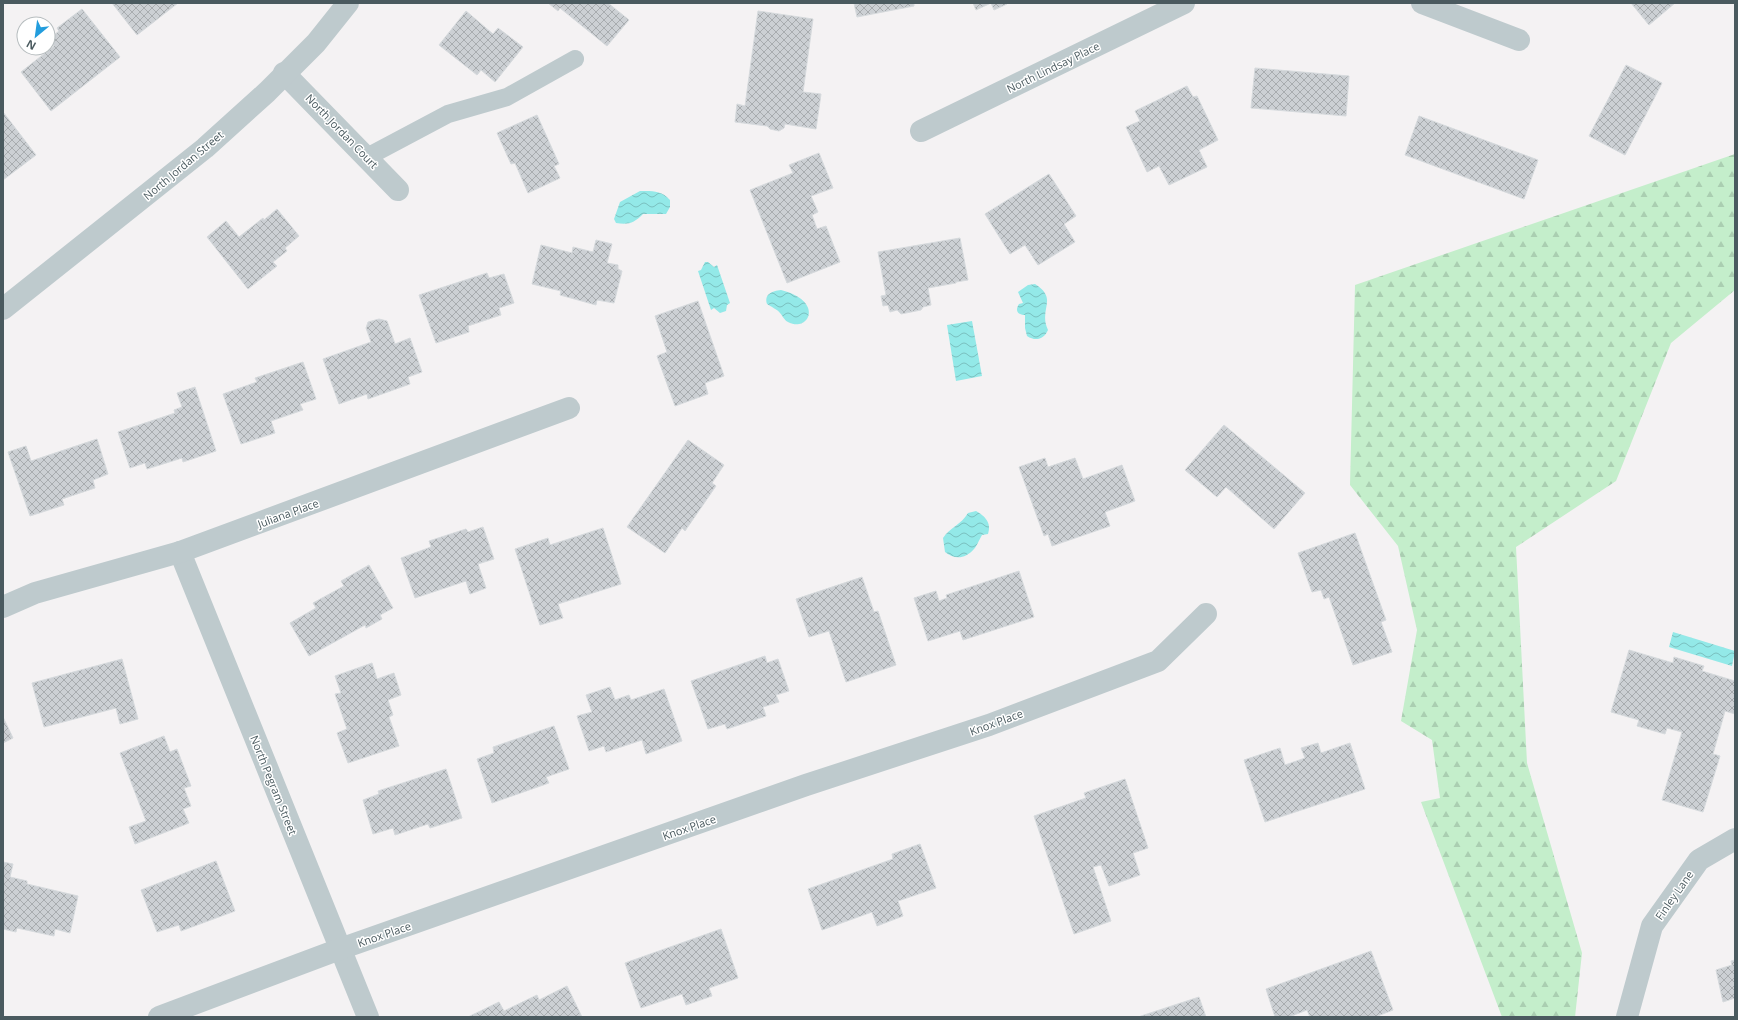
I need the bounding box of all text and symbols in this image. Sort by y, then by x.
north arrow [16,16,56,56]
text: N [23,36,38,54]
street label: North Lindsay Place [1004,38,1102,96]
street label: North Jordan Court [303,90,382,172]
street label: North Jordan Street [140,127,226,203]
street label: Juliana Place [254,495,321,531]
street label: Knox Place [967,705,1025,739]
street label: North Pegram Street [247,733,301,837]
street label: Knox Place [660,811,718,843]
street label: Finley Lane [1651,867,1697,923]
street label: Knox Place [355,918,413,950]

